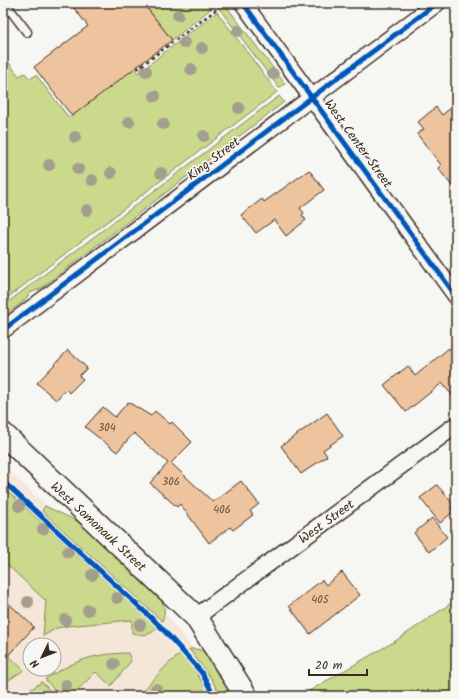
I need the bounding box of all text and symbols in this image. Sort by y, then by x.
street label: West Center Street [318,95,398,194]
street label: King Street [183,132,246,186]
house number: 304 [98,419,116,437]
house number: 306 [162,473,180,491]
street label: West Somonauk Street [45,477,151,578]
street label: West Street [295,494,360,550]
house number: 406 [213,501,231,519]
house number: 405 [311,591,330,609]
north arrow [22,637,62,677]
scale bar [309,651,367,677]
text: N [26,654,44,672]
text: 20 m [315,656,343,675]

